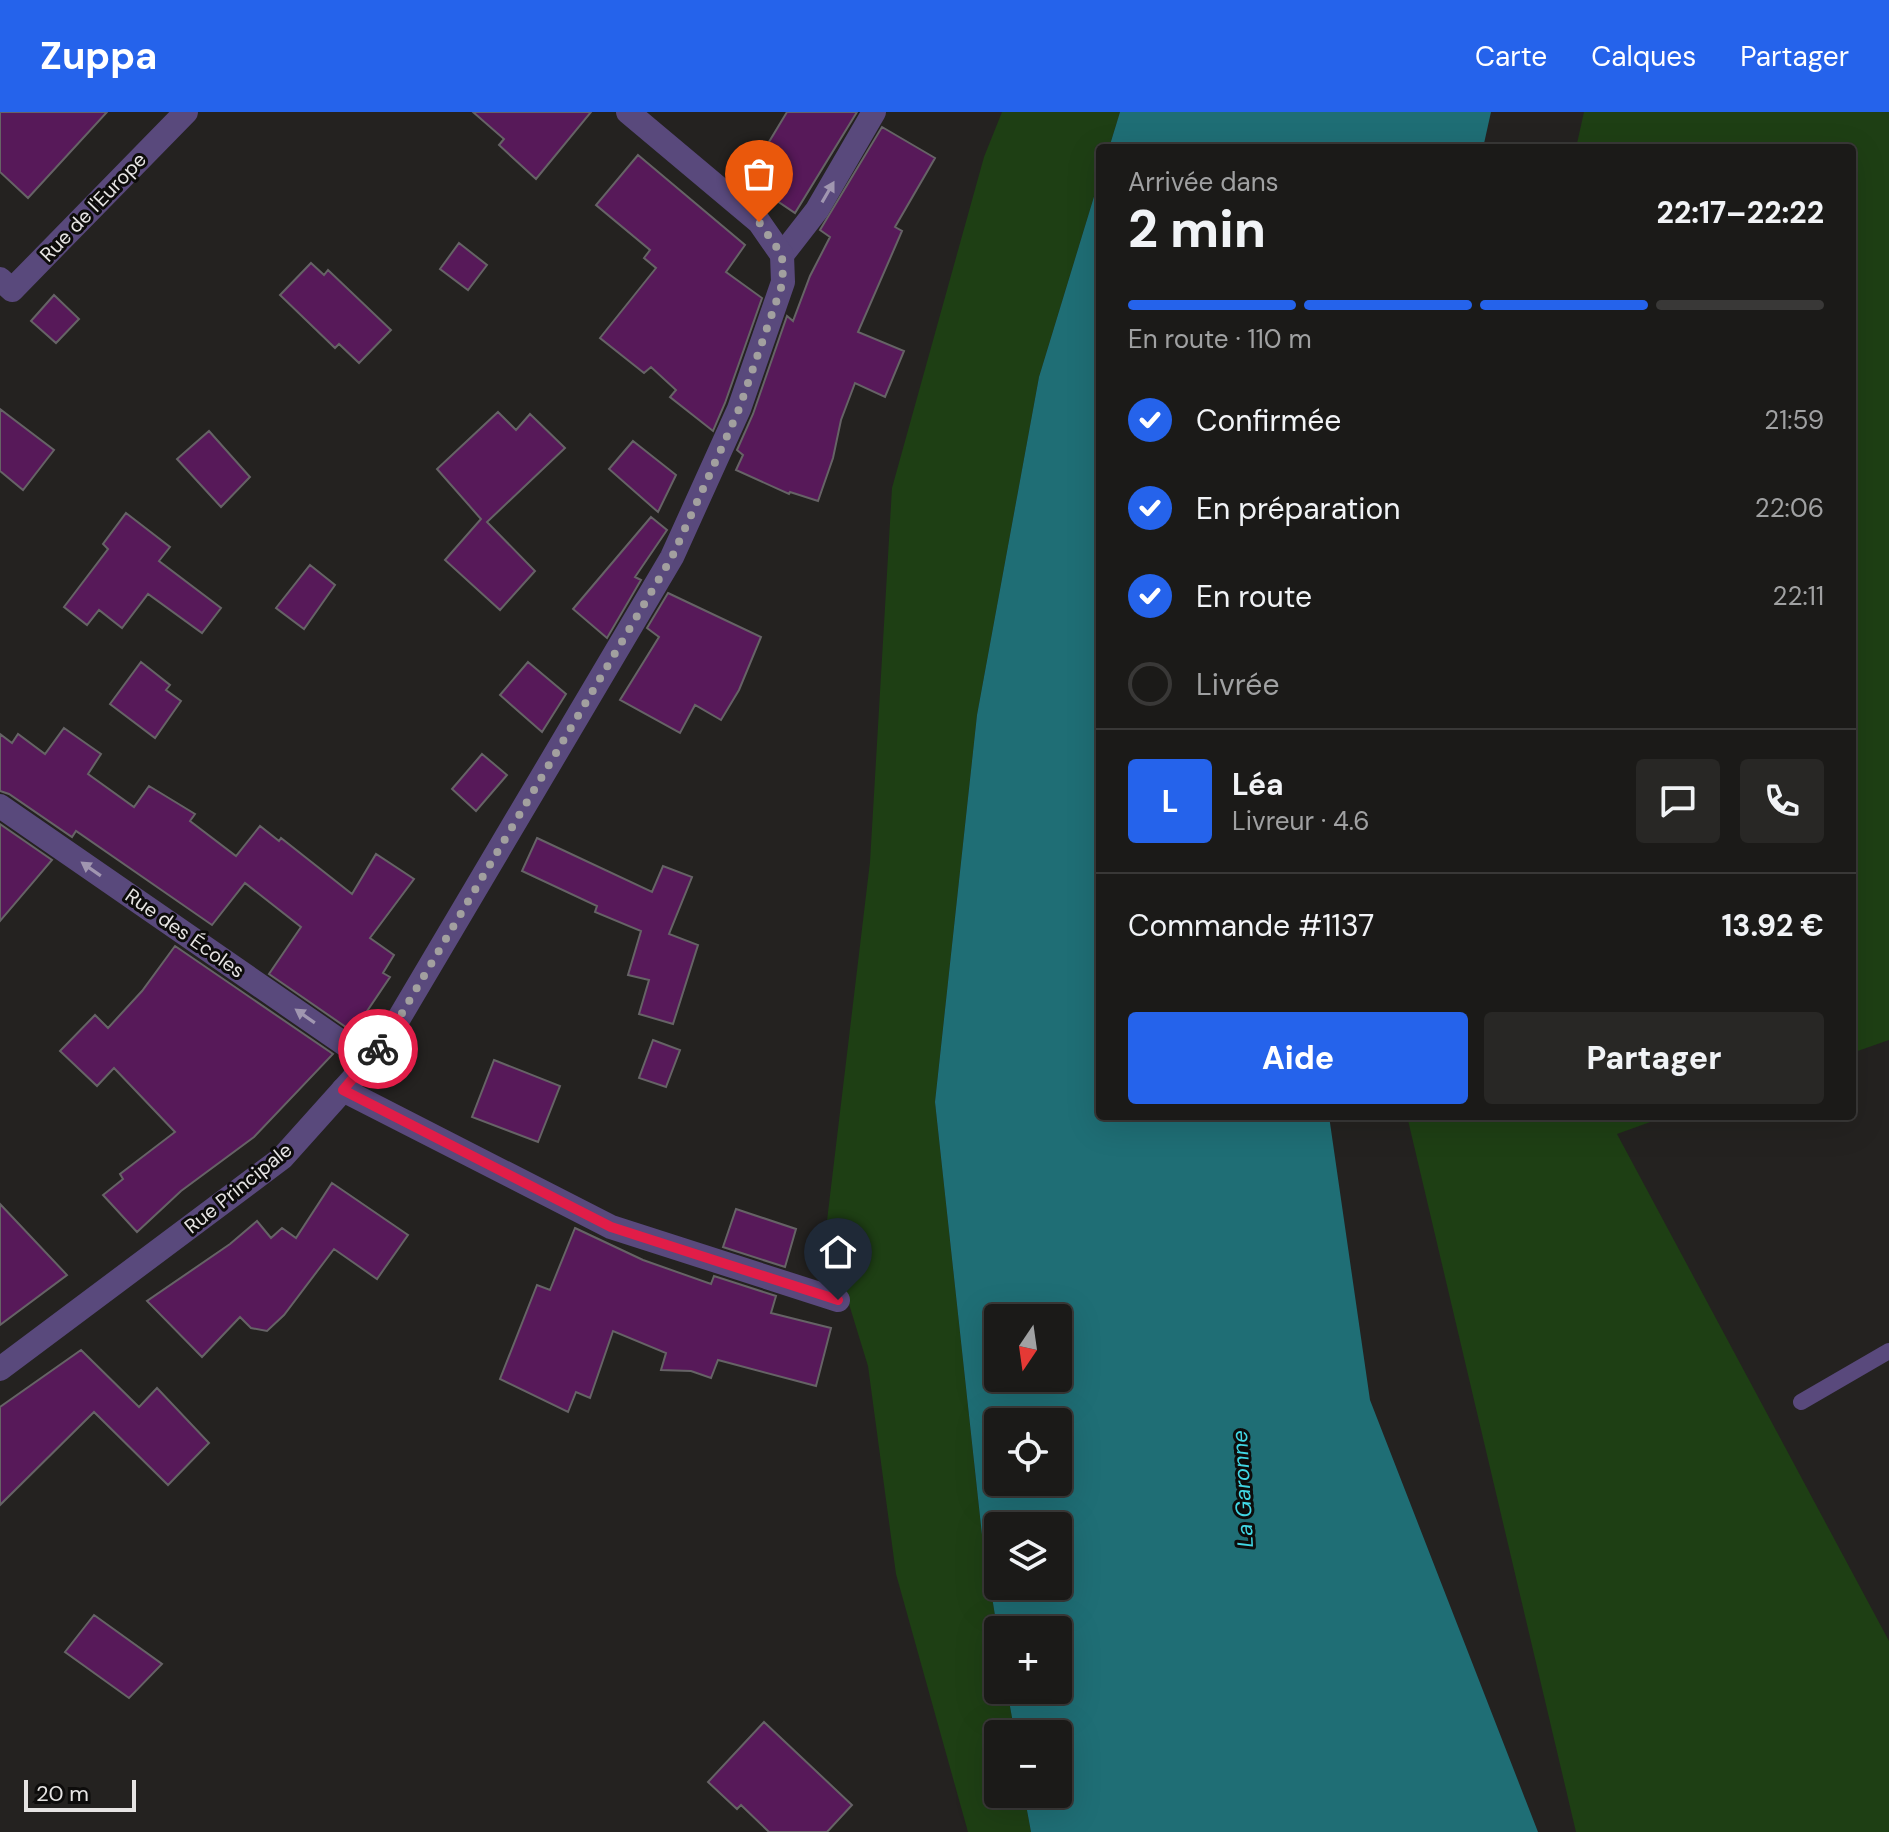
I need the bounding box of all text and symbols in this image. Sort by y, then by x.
text: Zuppa [40,31,157,81]
text: Carte [1475,38,1547,75]
text: Calques [1591,38,1696,75]
text: Partager [1740,38,1849,75]
pin [725,140,793,222]
street label: Rue de l'Europe [34,147,152,267]
icon: bag [737,152,781,196]
text: Arrivée dans [1128,165,1279,199]
one-way arrow [821,181,835,203]
text: 22:17–22:22 [1657,193,1824,232]
text: 2 min [1128,195,1266,263]
text: En route · 110 m [1128,322,1312,356]
icon: check [1128,398,1172,442]
text: Confirmée [1196,401,1341,440]
text: 21:59 [1764,403,1824,437]
icon: check [1128,486,1172,530]
text: En préparation [1196,489,1401,528]
text: 22:06 [1755,491,1824,525]
icon: check [1128,574,1172,618]
text: En route [1196,577,1312,616]
text: 22:11 [1773,579,1824,613]
text: Livrée [1196,665,1279,704]
button: chat [1636,759,1720,843]
button: phone [1740,759,1824,843]
text: Léa [1232,765,1284,804]
text: L [1162,782,1178,821]
text: Livreur · 4.6 [1232,804,1370,838]
one-way arrow [81,862,102,877]
street label: Rue des Écoles [120,882,250,984]
text: Commande #1137 [1128,906,1374,945]
text: 13.92 € [1721,906,1824,945]
one-way arrow [295,1009,316,1024]
courier [338,1009,418,1089]
button: Aide [1128,1012,1468,1104]
button: Partager [1484,1012,1824,1104]
icon: bike [356,1027,400,1071]
street label: Rue Principale [179,1137,297,1239]
pin [804,1218,872,1300]
icon: home [816,1230,860,1274]
north arrow [984,1304,1072,1392]
map controls [984,1304,1072,1808]
button: locate [984,1408,1072,1496]
water label: La Garonne [1225,1430,1260,1548]
button: layers [984,1512,1072,1600]
button: + [984,1616,1072,1704]
button: − [984,1720,1072,1808]
scale bar [24,1776,136,1812]
text: 20 m [36,1779,89,1808]

